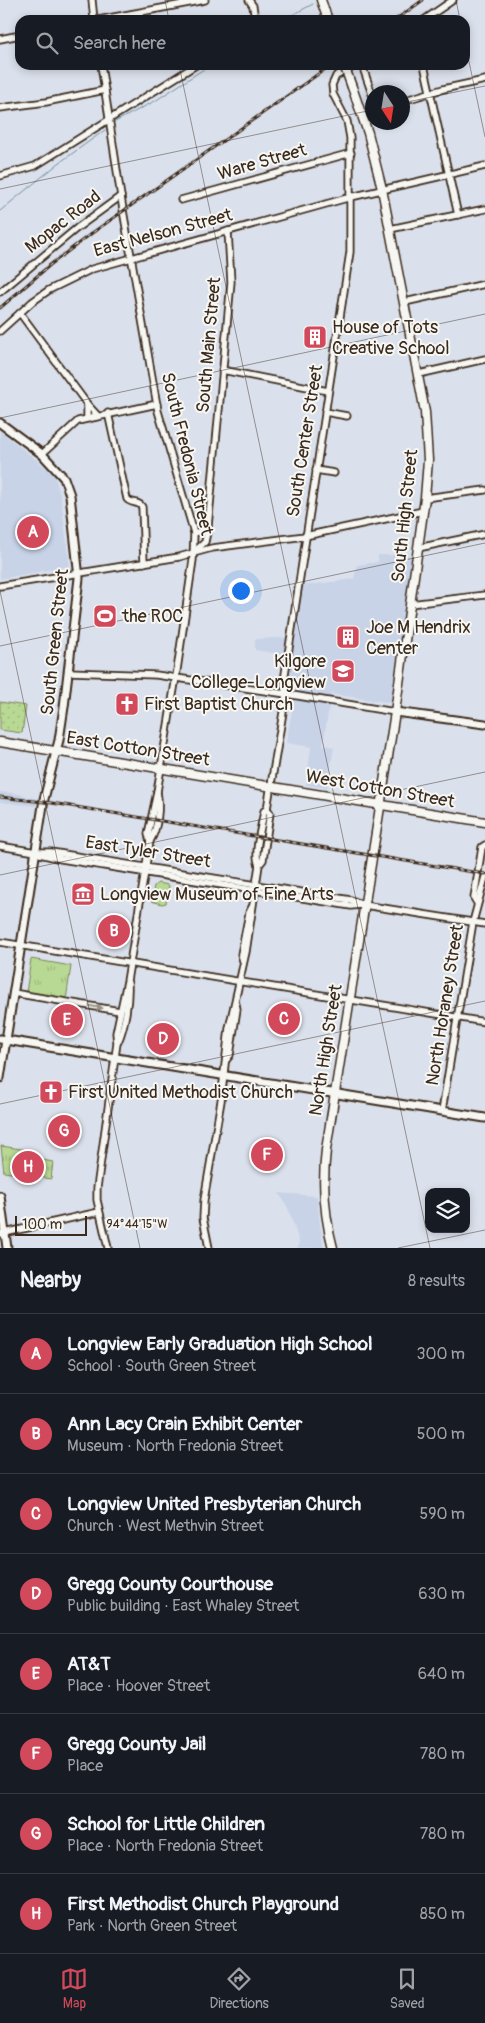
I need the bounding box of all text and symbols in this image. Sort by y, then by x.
search box [15,15,470,70]
icon: search [33,29,61,57]
text: Search here [73,31,166,55]
north arrow [365,85,410,130]
street label: Ware Street [215,138,310,186]
street label: Mopac Road [20,185,106,259]
street label: East Nelson Street [91,203,236,263]
street label: South Main Street [192,275,226,414]
place label: House of Tots Creative School [332,316,449,360]
building icon: House of Tots Creative School [302,324,328,350]
street label: South Center Street [282,363,328,519]
street label: South Fredonia Street [156,370,219,539]
street label: South High Street [387,448,424,584]
pin: A [17,513,49,551]
street label: South Green Street [36,567,74,716]
your location [228,578,254,604]
sports icon: the ROC [92,603,118,629]
place label: the ROC [121,605,183,628]
place label: Joe M Hendrix Center [366,616,471,660]
building icon: Joe M Hendrix Center [335,624,361,650]
place label: Kilgore College-Longview [191,650,326,694]
school or university icon: Kilgore College-Longview [330,658,356,684]
church icon: First Baptist Church [114,691,140,717]
place label: First Baptist Church [144,693,293,716]
street label: East Cotton Street [65,726,212,772]
street label: West Cotton Street [304,765,457,814]
street label: East Tyler Street [84,831,213,873]
museum icon: Longview Museum of Fine Arts [70,881,96,907]
place label: Longview Museum of Fine Arts [100,883,334,906]
pin: B [98,912,130,950]
street label: North Horaney Street [421,922,469,1087]
street label: North High Street [304,982,348,1117]
pin: C [268,1000,300,1038]
pin: E [51,1001,83,1039]
one-way arrow [88,1003,104,1011]
pin: D [147,1020,179,1058]
church icon: First United Methodist Church [38,1079,64,1105]
place label: First United Methodist Church [68,1081,293,1104]
pin: G [48,1112,80,1150]
pin: F [251,1136,283,1174]
pin: H [12,1148,44,1186]
map controls [425,1188,470,1233]
button: layers [425,1188,470,1233]
scale bar [15,1213,88,1236]
text: 100 m [22,1216,62,1233]
text: 94°44'15"W [106,1217,168,1232]
text: Nearby [20,1267,81,1294]
text: 8 results [408,1271,465,1291]
text: Longview Early Graduation High School [67,1332,373,1356]
text: A [31,1344,41,1364]
text: 300 m [417,1344,465,1364]
text: School · South Green Street [67,1356,256,1376]
text: Ann Lacy Crain Exhibit Center [67,1412,302,1436]
text: B [31,1424,41,1444]
text: 500 m [417,1424,465,1444]
text: Museum · North Fredonia Street [67,1436,283,1456]
text: Longview United Presbyterian Church [67,1492,361,1516]
text: C [31,1504,41,1524]
text: 590 m [419,1504,465,1524]
text: Church · West Methvin Street [67,1516,264,1536]
text: Gregg County Courthouse [67,1572,273,1596]
text: D [31,1584,41,1604]
text: 630 m [418,1584,465,1604]
text: Public building · East Whaley Street [67,1596,299,1616]
text: AT&T [67,1652,111,1676]
text: E [32,1664,40,1684]
text: 640 m [418,1664,465,1684]
text: Place · Hoover Street [67,1676,210,1696]
text: Gregg County Jail [67,1732,206,1756]
text: F [31,1744,41,1764]
text: 780 m [420,1744,465,1764]
text: Place [67,1756,103,1776]
text: School for Little Children [67,1812,265,1836]
text: G [31,1824,41,1844]
text: 780 m [420,1824,465,1844]
text: Place · North Fredonia Street [67,1836,263,1856]
text: First Methodist Church Playground [67,1892,339,1916]
text: H [31,1904,41,1924]
text: 850 m [420,1904,465,1924]
text: Park · North Green Street [67,1916,237,1936]
tab: Map [60,1965,88,2012]
tab: Directions [209,1965,269,2012]
tab: Saved [390,1965,425,2012]

